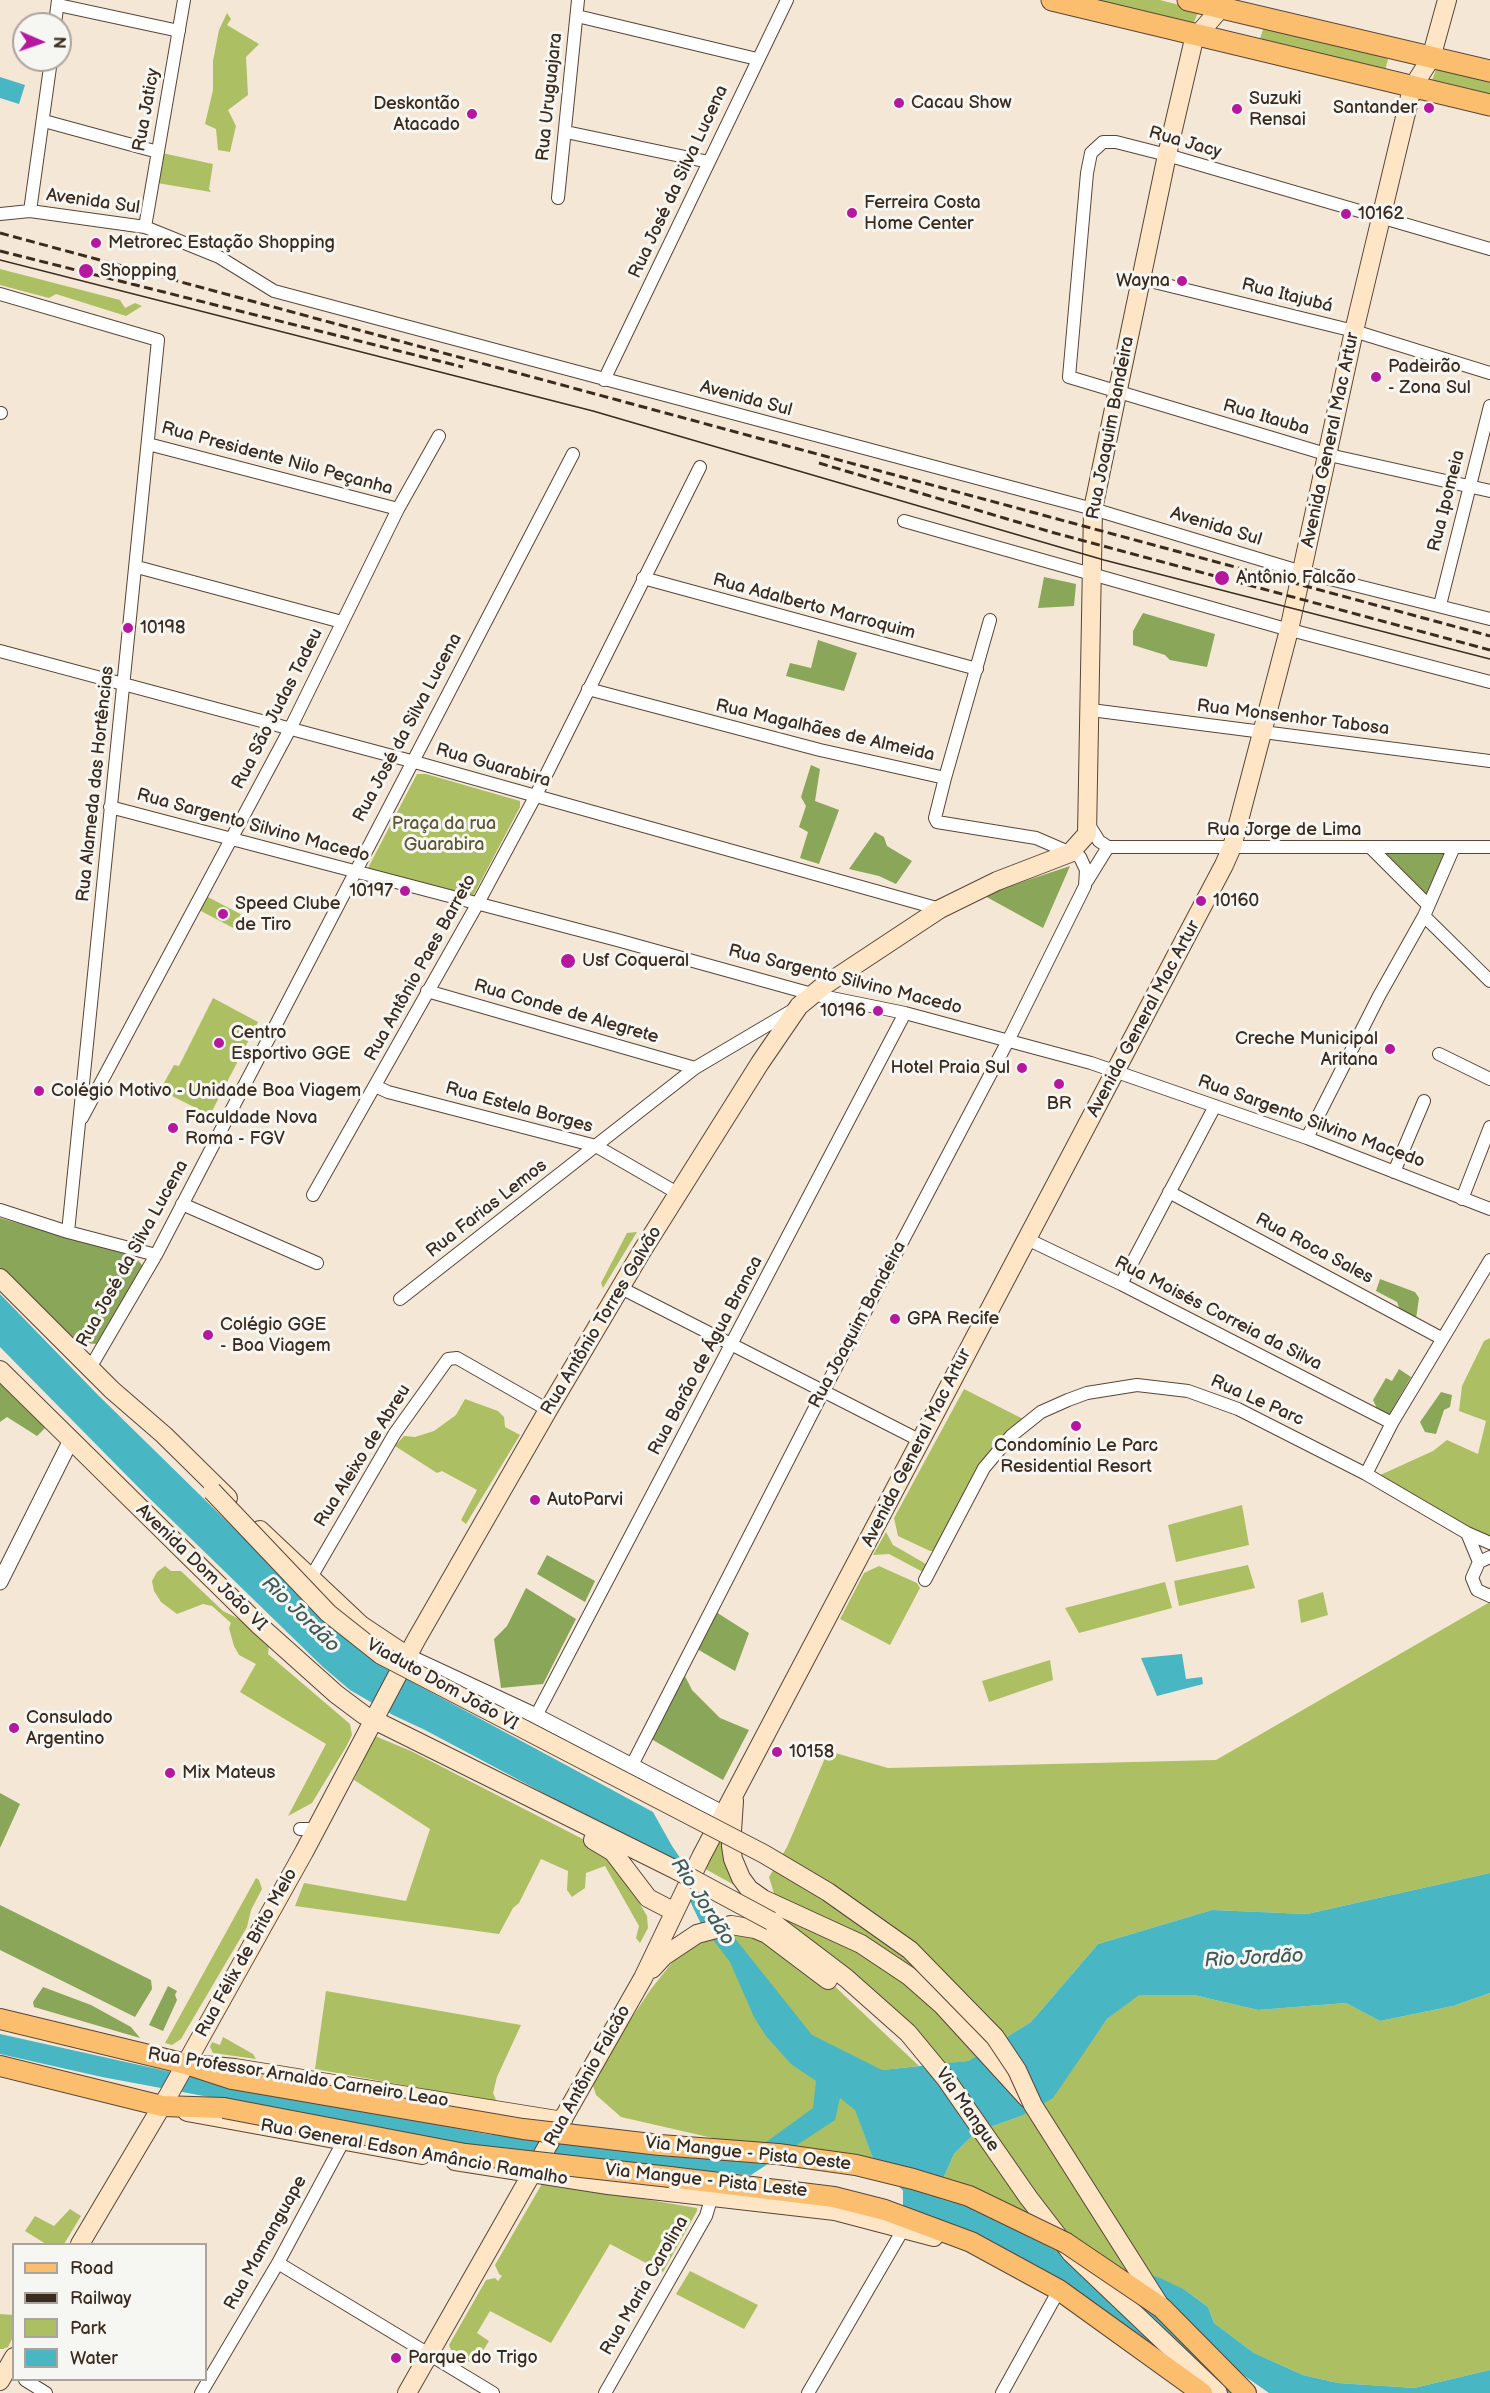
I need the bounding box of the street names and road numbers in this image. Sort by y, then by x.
street label: Rua Uruguajara [533,32,567,162]
street label: Rua Jaticy [129,67,165,153]
street label: Rua José da Silva Lucena [625,82,733,282]
street label: Rua Jacy [1146,122,1224,164]
street label: Avenida Sul [45,185,141,219]
street label: Rua Itajubá [1239,274,1335,318]
street label: Avenida General Mac Artur [1298,330,1364,550]
street label: Rua Joaquim Bandeira [1083,335,1139,521]
street label: Avenida Sul [698,376,794,422]
street label: Rua Itauba [1220,395,1312,441]
street label: Rua Presidente Nilo Peçanha [159,418,395,500]
street label: Rua Ipomeia [1424,448,1470,554]
street label: Avenida Sul [1168,503,1264,551]
street label: Rua Adalberto Marroquim [710,570,918,644]
street label: Rua São Judas Tadeu [228,625,328,793]
street label: Rua José da Silva Lucena [349,630,467,826]
street label: Rua Alameda das Hortências [73,665,119,903]
street label: Rua Magalhães de Almeida [713,695,937,767]
street label: Rua Monsenhor Tabosa [1196,695,1390,741]
street label: Rua Guarabira [433,739,553,793]
street label: Rua Sargento Silvino Macedo [134,784,372,868]
street label: Rua Jorge de Lima [1207,819,1361,841]
street label: Rua Antônio Paes Barreto [361,871,481,1065]
street label: Avenida General Mac Artur [1083,917,1205,1121]
street label: Rua Sargento Silvino Macedo [726,940,964,1020]
street label: Rua Conde de Alegrete [471,975,661,1049]
street label: Rua Sargento Silvino Macedo [1194,1071,1428,1173]
street label: Rua Estela Borges [443,1078,595,1138]
street label: Rua Farias Lemos [422,1155,552,1263]
street label: Rua José da Silva Lucena [72,1157,194,1351]
street label: Rua Roca Sales [1252,1209,1376,1289]
street label: Rua Antônio Torres Galvão [537,1223,667,1419]
street label: Rua Joaquim Bandeira [805,1238,911,1412]
street label: Rua Moisés Correia da Silva [1111,1252,1325,1376]
street label: Rua Barão de Água Branca [644,1253,768,1459]
street label: Avenida General Mac Artur [858,1345,976,1551]
street label: Rua Le Parc [1207,1371,1307,1431]
street label: Rua Aleixo de Abreu [310,1381,416,1531]
street label: Avenida Dom João VI [131,1500,271,1636]
street label: Viaduto Dom João VI [362,1634,522,1736]
street label: Rua Félix de Brito Melo [192,1865,302,2041]
street label: Rua Antônio Falcão [540,2002,636,2150]
street label: Rua Professor Arnaldo Carneiro Leao [146,2044,450,2112]
street label: Via Mangue [930,2064,1004,2156]
street label: Rua General Edson Amâncio Ramalho [259,2115,569,2191]
street label: Via Mangue - Pista Oeste [644,2132,852,2176]
street label: Via Mangue - Pista Leste [604,2160,808,2202]
street label: Rua Mamanguape [220,2172,312,2314]
street label: Rua Maria Carolina [596,2213,694,2359]

